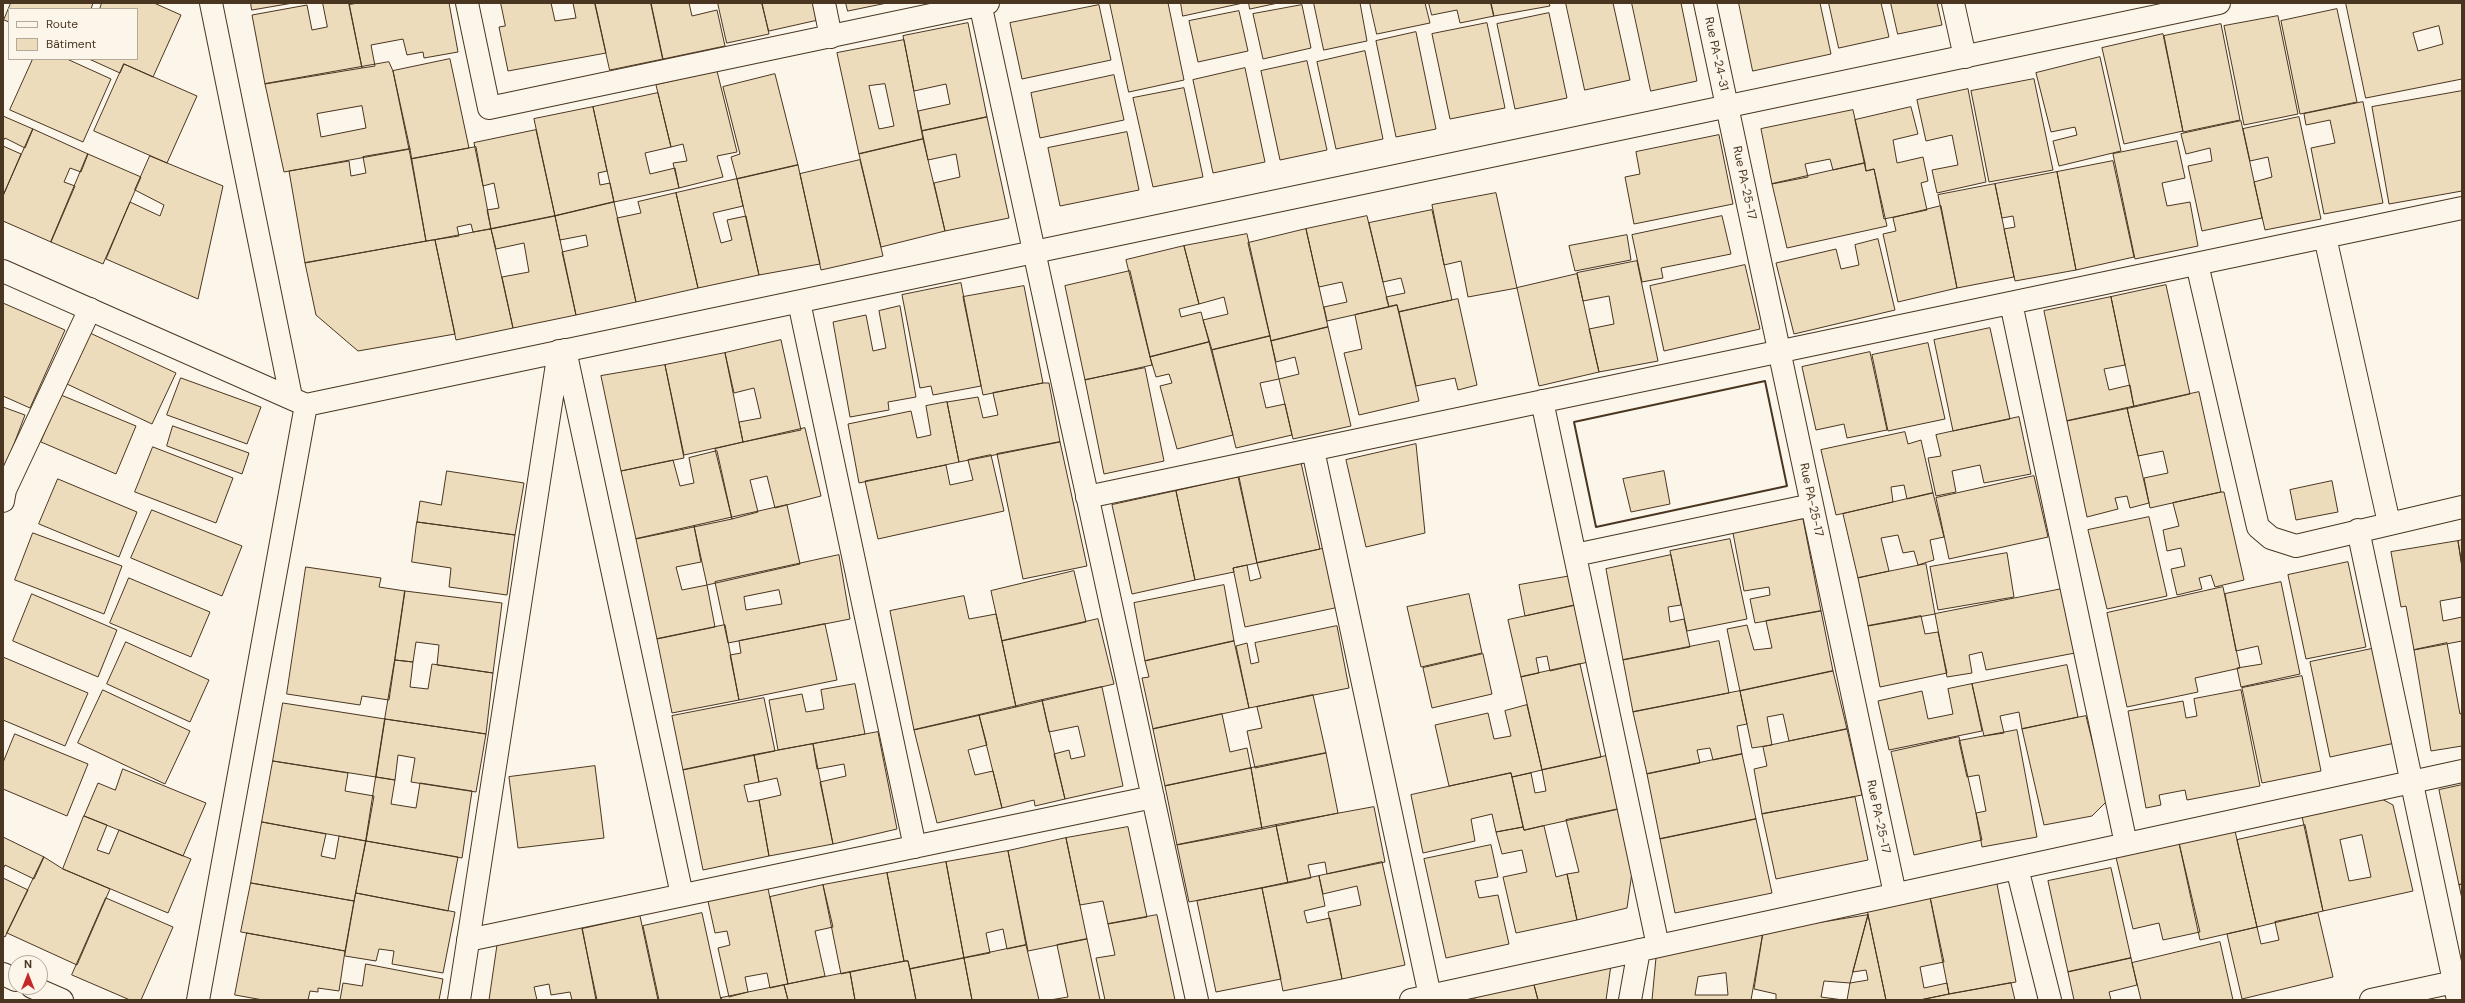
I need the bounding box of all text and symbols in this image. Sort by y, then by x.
legend [8,8,138,60]
text: Route [46,16,78,32]
street label: Rue PA-24-31 [1701,16,1731,92]
text: Bâtiment [46,36,96,52]
street label: Rue PA-25-17 [1729,145,1759,221]
street label: Rue PA-25-17 [1796,462,1826,538]
street label: Rue PA-25-17 [1863,779,1893,855]
north arrow [8,955,48,995]
text: N [24,957,32,971]

